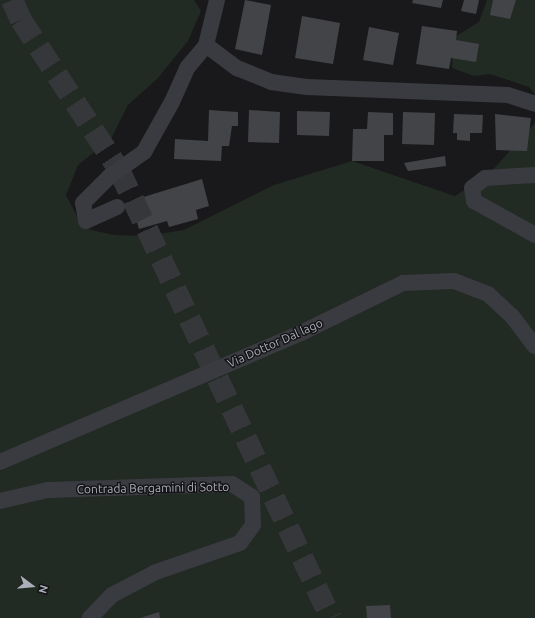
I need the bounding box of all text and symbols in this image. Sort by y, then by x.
street label: Via Dottor Dal lago [225,316,325,370]
street label: Contrada Bergamini di Sotto [77,479,229,497]
north arrow [12,566,52,606]
text: N [37,584,50,595]

